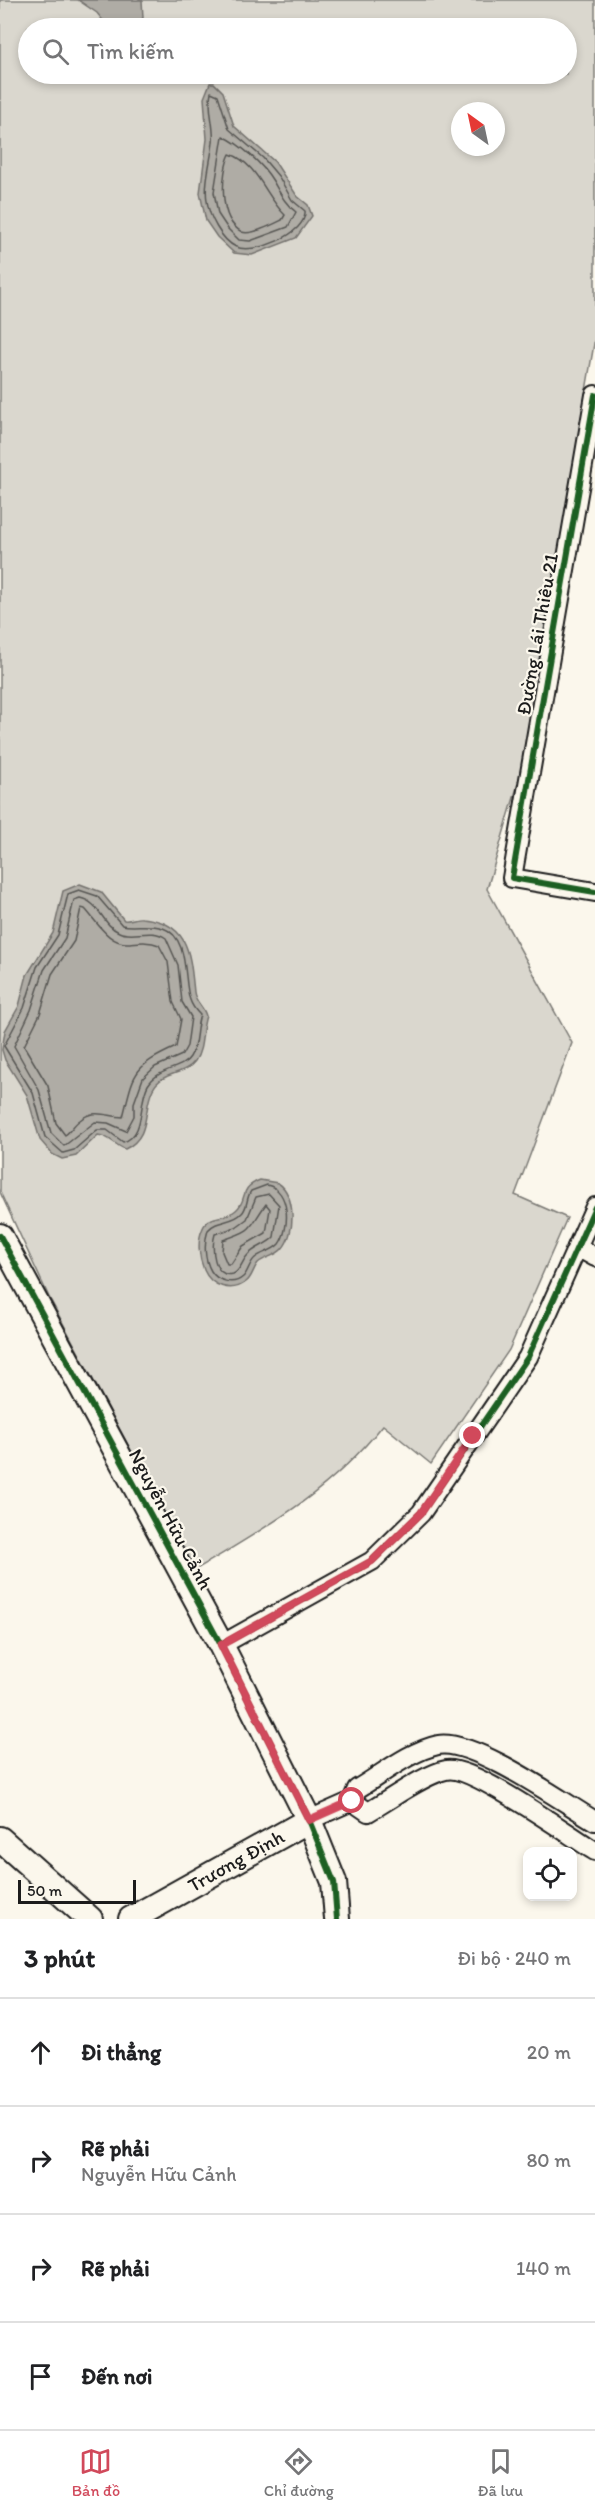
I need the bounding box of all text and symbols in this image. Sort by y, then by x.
search box [18,18,577,84]
icon: search [39,35,72,68]
text: Tìm kiếm [87,38,174,65]
north arrow [451,102,505,156]
street label: Đường Lái Thiêu 21 [511,551,563,717]
route end [459,1422,485,1448]
street label: Nguyễn Hữu Cảnh [124,1445,218,1593]
route start [338,1787,364,1813]
street label: Trương Định [183,1824,288,1897]
map controls [523,1847,577,1901]
button: locate [523,1847,577,1901]
scale bar [18,1877,136,1904]
text: 50 m [27,1881,62,1900]
text: 3 phút [24,1942,95,1974]
text: Đi bộ · 240 m [457,1946,571,1970]
icon: ahead [24,2036,57,2069]
text: Đi thẳng [81,2039,161,2066]
text: 20 m [527,2040,571,2064]
text: Rẽ phải [81,2135,150,2162]
icon: right [24,2144,57,2177]
text: 80 m [526,2148,571,2172]
text: Nguyễn Hữu Cảnh [81,2162,237,2186]
icon: right [24,2252,57,2285]
text: Rẽ phải [81,2255,150,2282]
text: 140 m [516,2256,571,2280]
icon: arrive [24,2360,57,2393]
text: Đến nơi [81,2363,153,2390]
tab: Bản đồ [72,2445,120,2500]
tab: Chỉ đường [264,2445,334,2500]
tab: Đã lưu [478,2445,523,2500]

